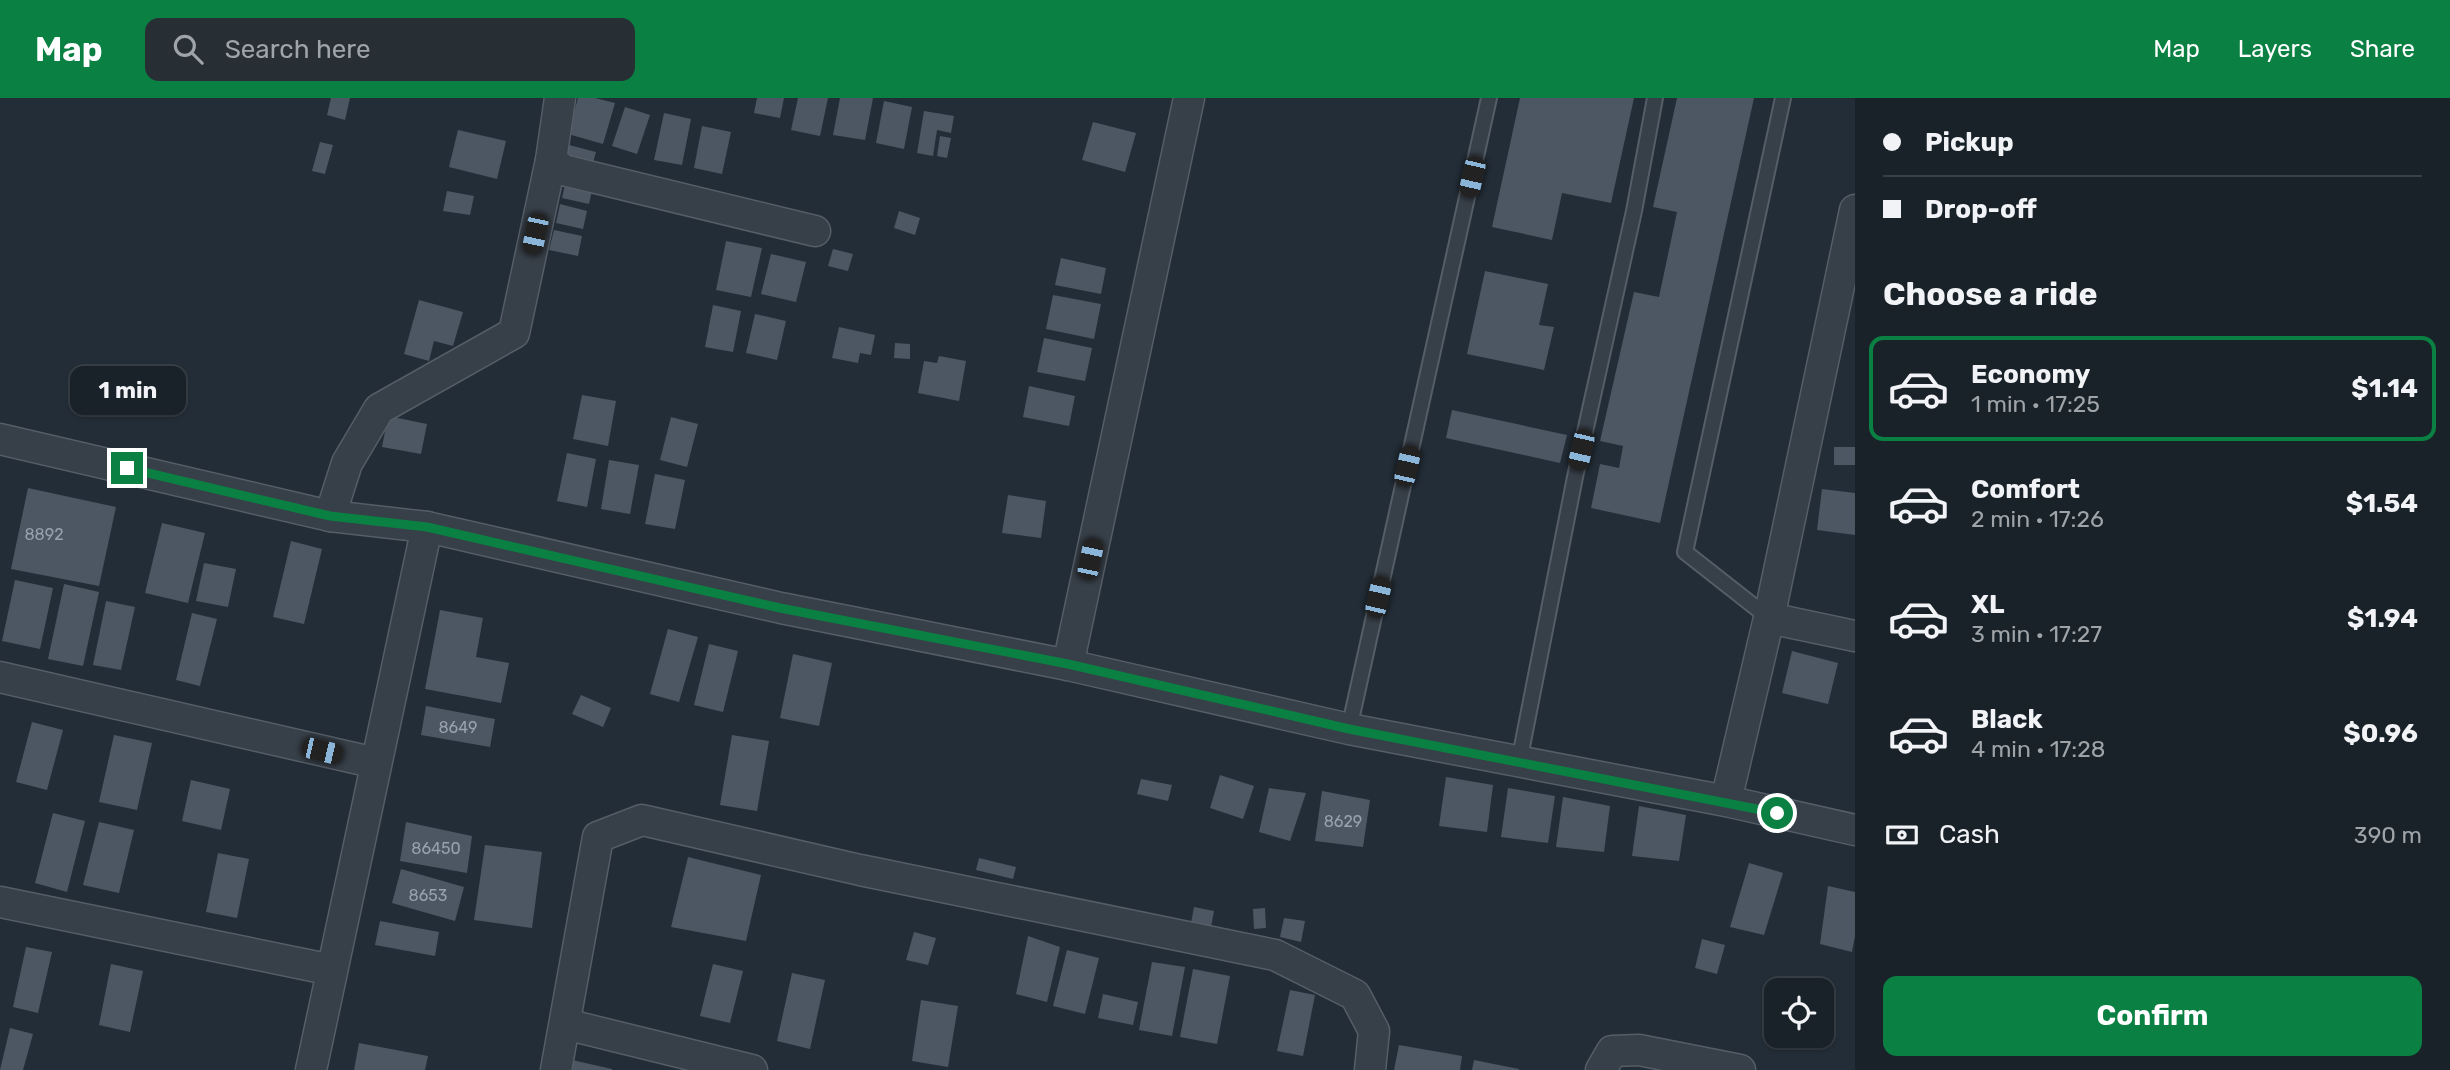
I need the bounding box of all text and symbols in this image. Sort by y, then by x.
search box [145,18,635,81]
text: Map [35,30,103,69]
icon: search [169,30,207,68]
text: Search here [225,34,370,65]
text: Map [2153,35,2200,63]
text: Layers [2238,35,2312,63]
text: Share [2350,35,2415,63]
text: Pickup [1925,127,2014,158]
car [1458,154,1487,200]
text: Drop-off [1925,194,2037,225]
car [521,211,550,257]
text: Choose a ride [1883,275,2097,313]
icon: car [1887,357,1950,420]
text: Economy [1971,359,2090,390]
callout: 1 min [69,366,185,416]
text: $1.14 [2351,373,2418,404]
text: 1 min [99,376,157,404]
text: 1 min · 17:25 [1971,390,2100,418]
car [1567,427,1596,473]
car [1393,443,1422,489]
route end [111,452,143,484]
icon: car [1887,472,1950,535]
text: Comfort [1971,474,2080,505]
text: $1.54 [2346,488,2418,519]
text: 2 min · 17:26 [1971,505,2104,533]
house number: 8892 [24,525,64,544]
car [1076,536,1105,582]
car [1364,574,1393,620]
icon: car [1887,587,1950,650]
text: XL [1971,589,2004,620]
text: $1.94 [2347,603,2418,634]
text: 3 min · 17:27 [1971,620,2102,648]
icon: car [1887,702,1950,765]
text: Black [1971,704,2043,735]
house number: 8649 [438,718,478,737]
text: $0.96 [2343,718,2418,749]
text: 4 min · 17:28 [1971,735,2105,763]
car [300,736,345,766]
route start [1761,797,1793,829]
house number: 8629 [1324,812,1362,831]
icon: cash [1883,816,1921,854]
text: Cash [1939,819,2000,850]
text: 390 m [2354,821,2422,849]
house number: 86450 [411,839,461,858]
house number: 8653 [409,886,447,905]
button: Confirm [1883,976,2422,1056]
map controls [1764,978,1834,1048]
button: locate [1764,978,1834,1048]

